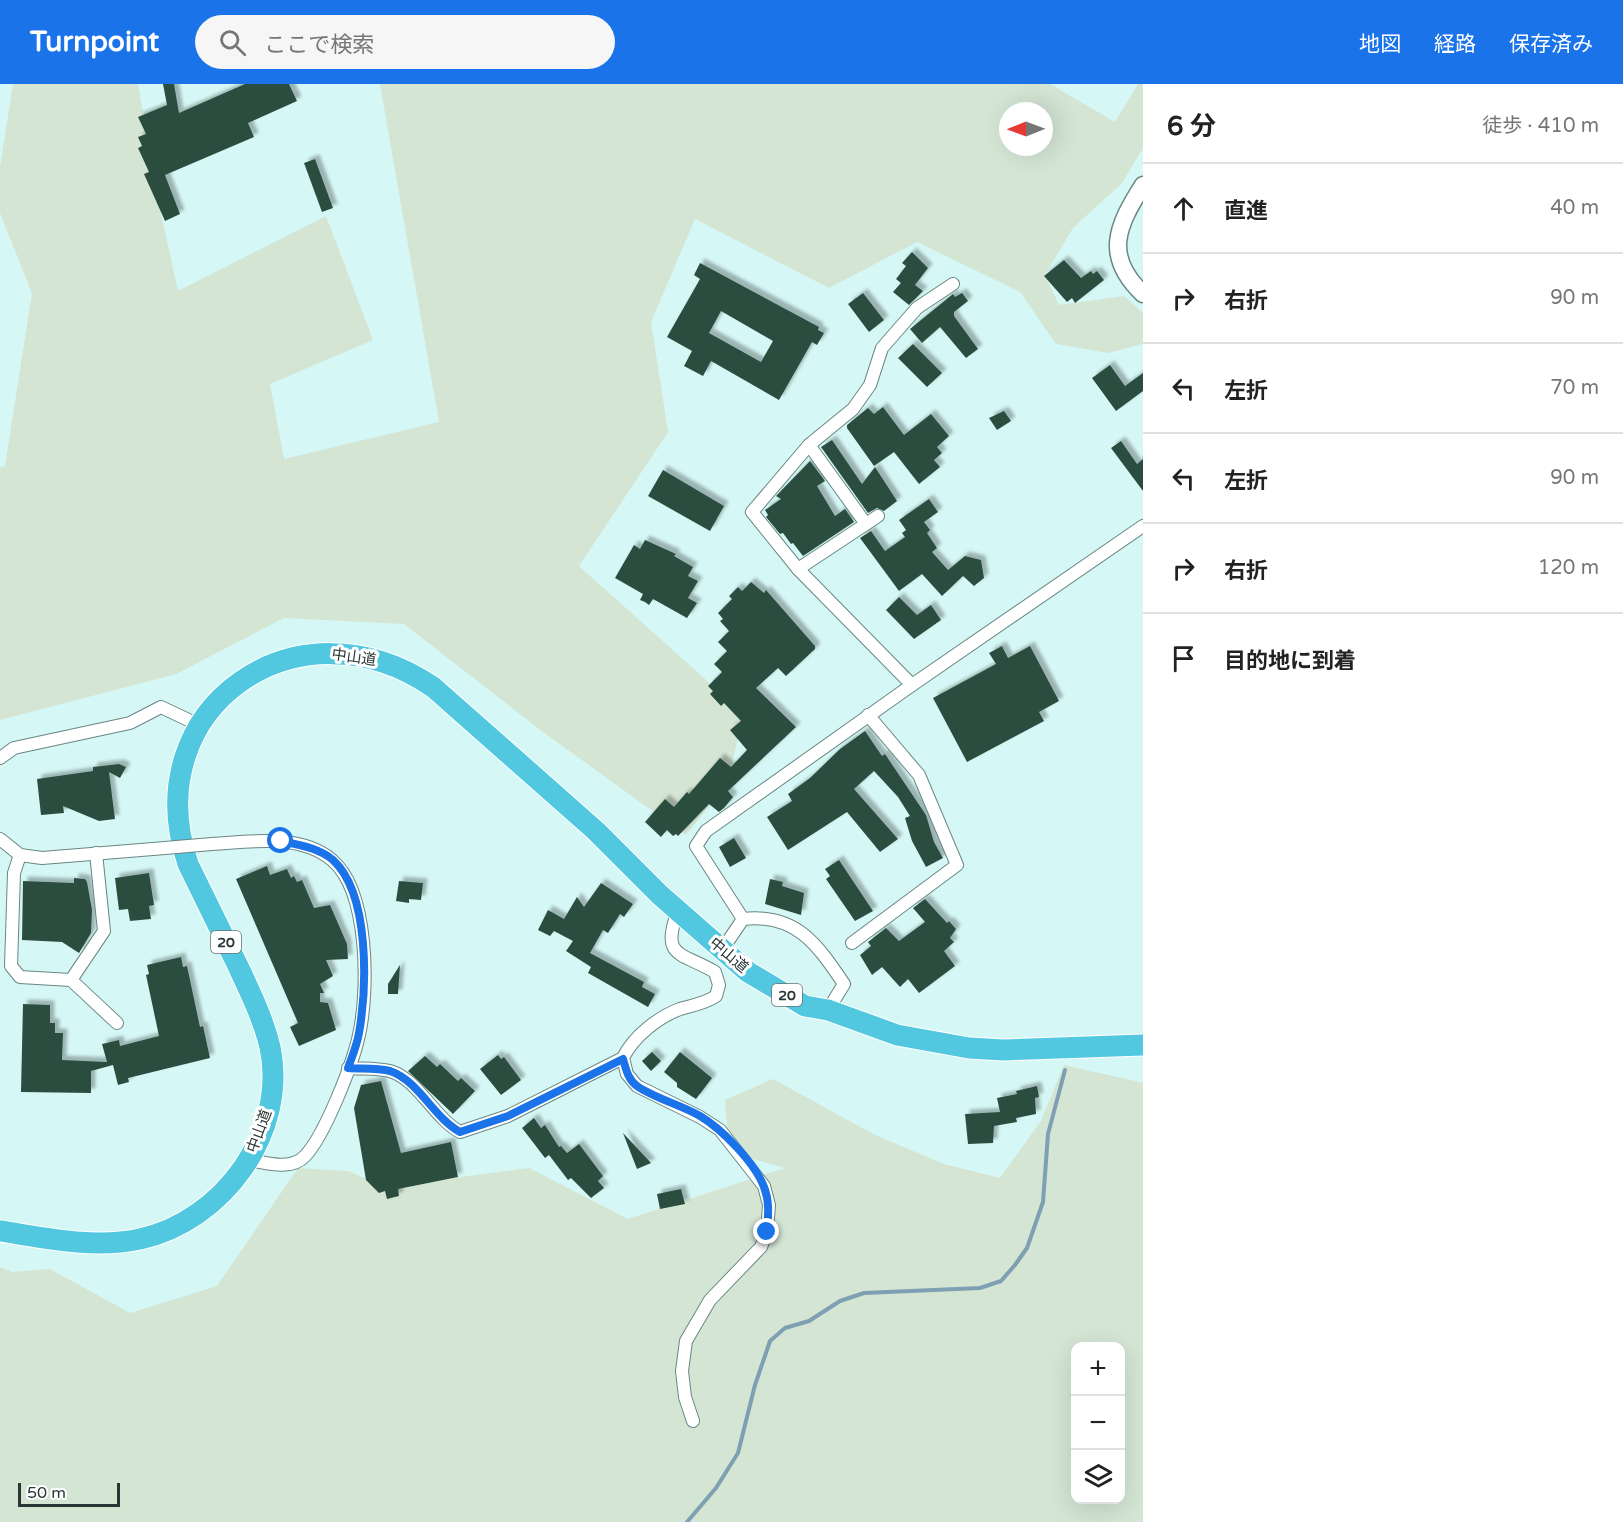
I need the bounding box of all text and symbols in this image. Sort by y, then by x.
search box [195,15,615,69]
text: Turnpoint [30,25,159,59]
icon: search [216,26,249,59]
text: ここで検索 [264,32,374,58]
text: 地図 [1359,32,1401,57]
text: 経路 [1434,32,1476,57]
text: 保存済み [1509,32,1593,57]
north arrow [999,102,1053,156]
text: 6 分 [1167,111,1216,142]
text: 徒歩 · 410 m [1482,114,1599,138]
icon: ahead [1167,192,1200,225]
text: 40 m [1550,196,1599,220]
text: 直進 [1224,198,1268,224]
icon: right [1167,282,1200,315]
text: 90 m [1550,286,1599,310]
text: 右折 [1224,288,1268,314]
icon: left [1167,372,1200,405]
text: 70 m [1550,376,1599,400]
text: 左折 [1224,378,1268,404]
icon: left [1167,462,1200,495]
text: 90 m [1550,466,1599,490]
text: 左折 [1224,468,1268,494]
icon: right [1167,552,1200,585]
text: 120 m [1538,556,1599,580]
text: 右折 [1224,558,1268,584]
icon: arrive [1167,642,1200,675]
street label: 中山道 [330,645,378,669]
text: 目的地に到着 [1224,648,1356,674]
route start [267,827,293,853]
road number: 20 [211,931,241,953]
street label: 中山道 [706,934,752,976]
road number: 20 [772,984,802,1006]
street label: 中山道 [243,1107,275,1155]
route end [753,1218,779,1244]
map controls [1071,1342,1125,1504]
button: + [1071,1342,1125,1396]
button: − [1071,1396,1125,1450]
button: layers [1071,1450,1125,1504]
scale bar [18,1480,120,1508]
text: 50 m [27,1483,66,1503]

